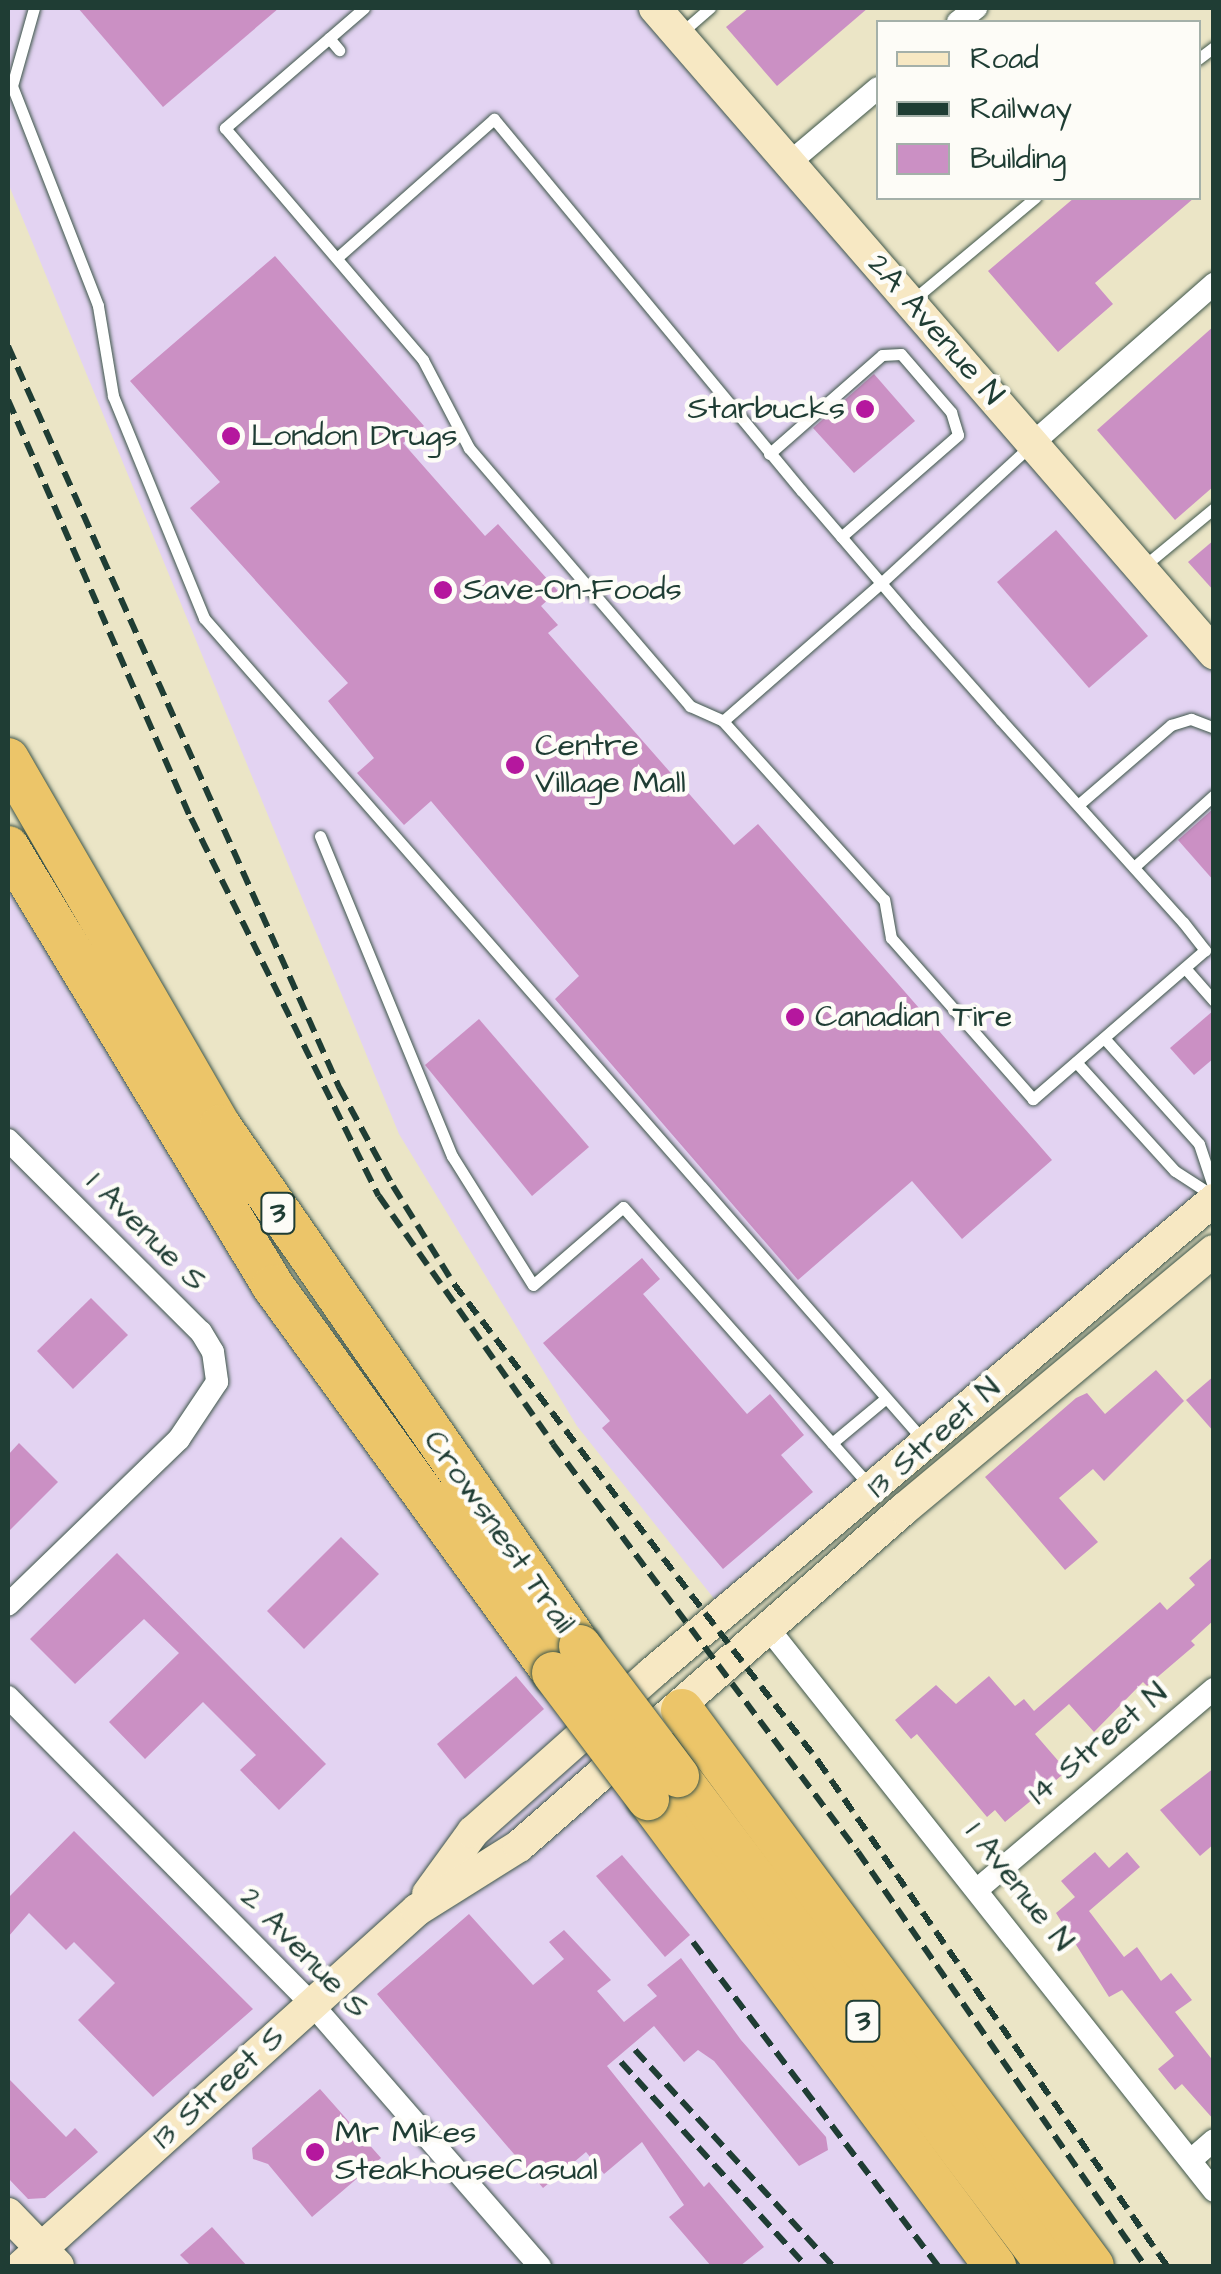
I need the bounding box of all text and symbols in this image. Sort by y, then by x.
legend [876,20,1201,200]
text: Road [970,38,1039,80]
text: Railway [970,88,1072,130]
text: Building [970,138,1066,180]
street label: 2A Avenue N [859,246,1011,414]
place label: Starbucks [687,390,845,428]
marker: Starbucks [854,398,876,420]
place label: London Drugs [251,417,458,455]
marker: London Drugs [220,425,242,447]
place label: Save-On-Foods [463,571,682,609]
marker: Save-On-Foods [432,579,454,601]
place label: Centre Village Mall [535,728,686,803]
marker: Centre Village Mall [504,754,526,776]
place label: Canadian Tire [815,998,1012,1036]
marker: Canadian Tire [784,1006,806,1028]
street label: 1 Avenue S [78,1164,214,1300]
road number: 3 [258,1188,298,1238]
street label: 13 Street N [859,1369,1009,1507]
street label: Crowsnest Trail [415,1423,583,1641]
street label: 14 Street N [1020,1675,1176,1813]
street label: 1 Avenue N [957,1815,1081,1959]
street label: 2 Avenue S [232,1879,376,2027]
road number: 3 [843,1996,883,2046]
street label: 13 Street S [145,2018,293,2158]
place label: Mr Mikes SteakhouseCasual [335,2115,598,2190]
marker: Mr Mikes SteakhouseCasual [304,2141,326,2163]

